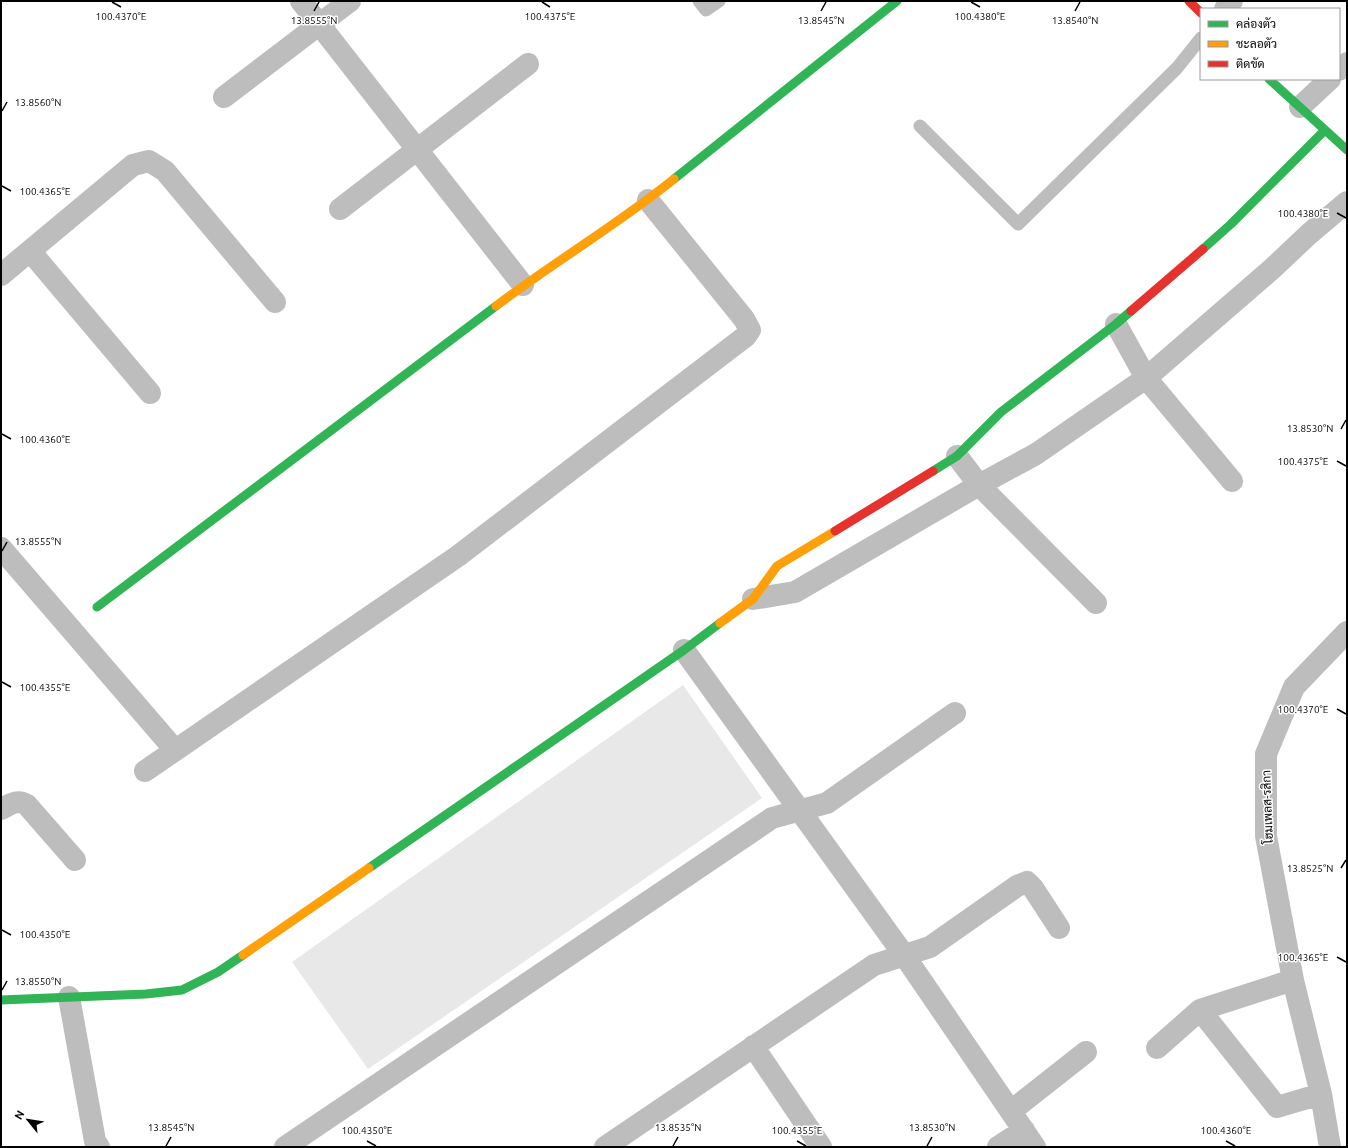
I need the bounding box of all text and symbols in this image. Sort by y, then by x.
legend [1200,8,1340,80]
text: 100.4370°E [96,11,147,22]
text: 100.4375°E [525,11,576,22]
text: 100.4380°E [955,11,1006,22]
text: 13.8555°N [291,15,337,26]
text: 13.8545°N [798,15,844,26]
text: 13.8540°N [1052,15,1098,26]
text: คล่องตัว [1236,17,1276,30]
text: ชะลอตัว [1236,37,1277,50]
text: ติดขัด [1236,57,1265,70]
text: 13.8560°N [15,97,61,108]
text: 100.4365°E [20,186,71,197]
text: 100.4380°E [1278,208,1329,219]
text: 13.8530°N [1287,423,1333,434]
text: 100.4360°E [20,434,71,445]
text: 100.4375°E [1278,456,1329,467]
text: 13.8555°N [15,536,61,547]
text: 100.4355°E [20,682,71,693]
text: 100.4370°E [1278,704,1329,715]
street label: โฮมเพลส-รสิกา [1258,770,1275,845]
text: 13.8525°N [1287,863,1333,874]
text: 100.4350°E [20,929,71,940]
text: 100.4365°E [1278,952,1329,963]
text: 13.8550°N [15,976,61,987]
north arrow [8,1100,48,1140]
text: N [12,1108,27,1122]
text: 13.8545°N [148,1122,194,1133]
text: 13.8535°N [655,1122,701,1133]
text: 13.8530°N [909,1122,955,1133]
text: 100.4350°E [342,1125,393,1136]
text: 100.4355°E [772,1125,823,1136]
text: 100.4360°E [1201,1125,1252,1136]

